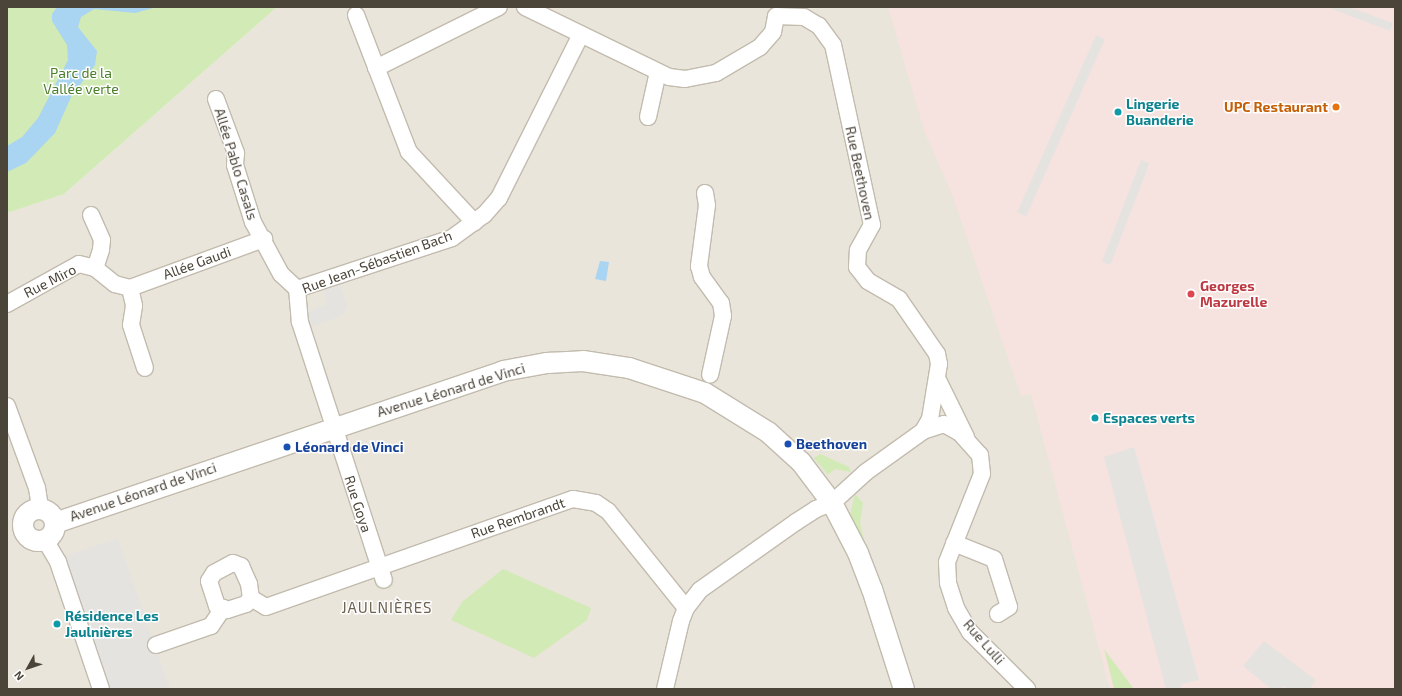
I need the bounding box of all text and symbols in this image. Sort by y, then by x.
park label: Parc de la Vallée verte [43,65,119,98]
place label: Lingerie Buanderie [1126,96,1194,128]
place label: UPC Restaurant [1224,99,1328,115]
marker: UPC Restaurant [1331,102,1341,112]
street label: Allée Pablo Casals [211,106,261,222]
marker: Lingerie Buanderie [1113,107,1123,117]
street label: Rue Beethoven [842,125,878,221]
street label: Rue Jean-Sébastien Bach [300,227,454,297]
street label: Allée Gaudi [161,243,233,283]
street label: Rue Miro [21,261,79,301]
place label: Georges Mazurelle [1200,278,1267,310]
marker: Georges Mazurelle [1185,288,1197,300]
street label: Avenue Léonard de Vinci [375,359,527,421]
place label: Espaces verts [1103,410,1195,426]
marker: Espaces verts [1090,413,1100,423]
place label: Beethoven [796,436,867,452]
place label: Léonard de Vinci [295,439,404,455]
marker: Beethoven [783,439,793,449]
marker: Léonard de Vinci [282,442,292,452]
street label: Avenue Léonard de Vinci [67,459,219,525]
street label: Rue Goya [341,473,375,535]
street label: Rue Rembrandt [469,494,567,542]
district label: JAULNIÈRES [341,599,433,617]
place label: Résidence Les Jaulnières [65,608,159,640]
street label: Rue Lulli [960,616,1008,668]
marker: Résidence Les Jaulnières [52,619,62,629]
north arrow [8,648,48,688]
text: N [11,669,26,683]

